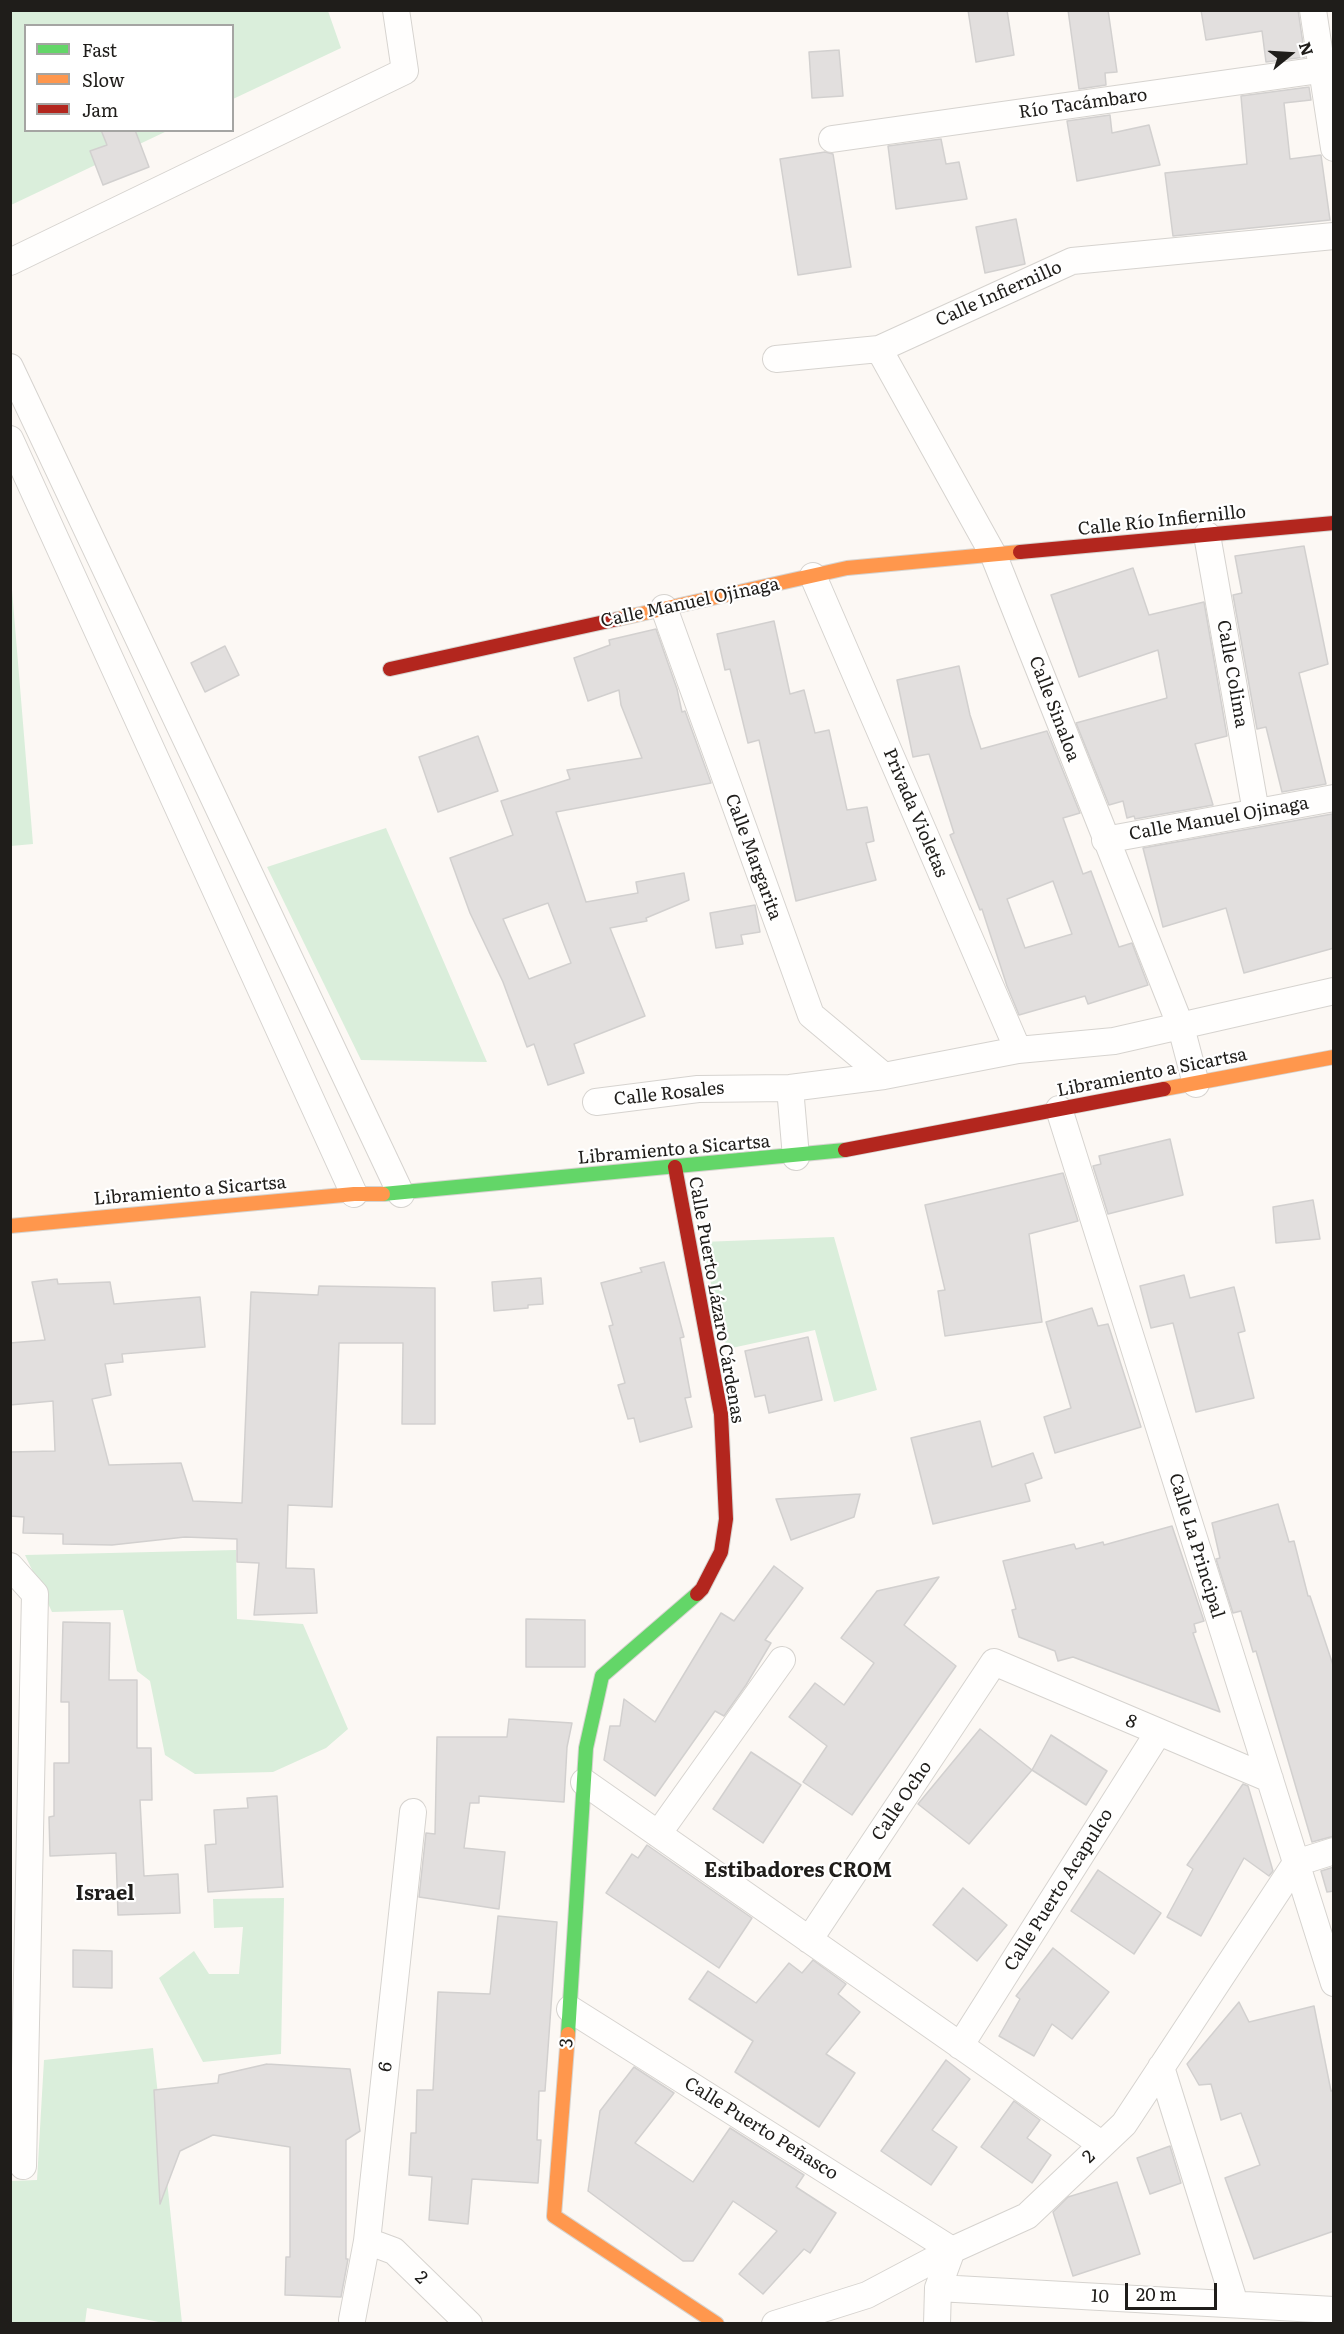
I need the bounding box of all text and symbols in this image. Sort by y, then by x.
legend [24,24,234,132]
north arrow [1260,24,1320,84]
text: Fast [82,36,117,63]
text: N [1294,38,1321,59]
text: Slow [82,66,124,93]
street label: Río Tacámbaro [1017,84,1149,124]
text: Jam [82,96,118,123]
street label: Calle Infiernillo [933,257,1065,331]
street label: Calle Río Infiernillo [1077,501,1247,541]
street label: Calle Manuel Ojinaga [599,574,781,632]
street label: Calle Colima [1212,618,1252,730]
street label: Calle Sinaloa [1024,653,1084,765]
street label: Privada Violetas [878,745,952,881]
street label: Calle Margarita [720,791,786,923]
street label: Calle Manuel Ojinaga [1127,793,1311,845]
street label: Libramiento a Sicartsa [1055,1044,1249,1102]
street label: Calle Rosales [613,1077,725,1111]
street label: Libramiento a Sicartsa [577,1131,771,1169]
street label: Libramiento a Sicartsa [93,1172,287,1210]
street label: Calle Puerto Lázaro Cárdenas [684,1175,748,1425]
street label: Calle La Principal [1164,1471,1228,1621]
street label: 8 [1122,1710,1140,1734]
street label: Calle Ocho [867,1757,937,1845]
street label: Calle Puerto Acapulco [1000,1805,1118,1975]
district label: Estibadores CROM [704,1859,892,1883]
district label: Israel [76,1882,134,1906]
street label: 3 [556,2037,578,2049]
street label: 6 [375,2061,397,2073]
street label: Calle Puerto Peñasco [680,2073,842,2185]
street label: 2 [1078,2146,1100,2168]
street label: 2 [410,2267,432,2289]
scale bar [1128,2271,1220,2309]
text: 20 m [1136,2280,1177,2307]
street label: 10 [1091,2286,1109,2308]

